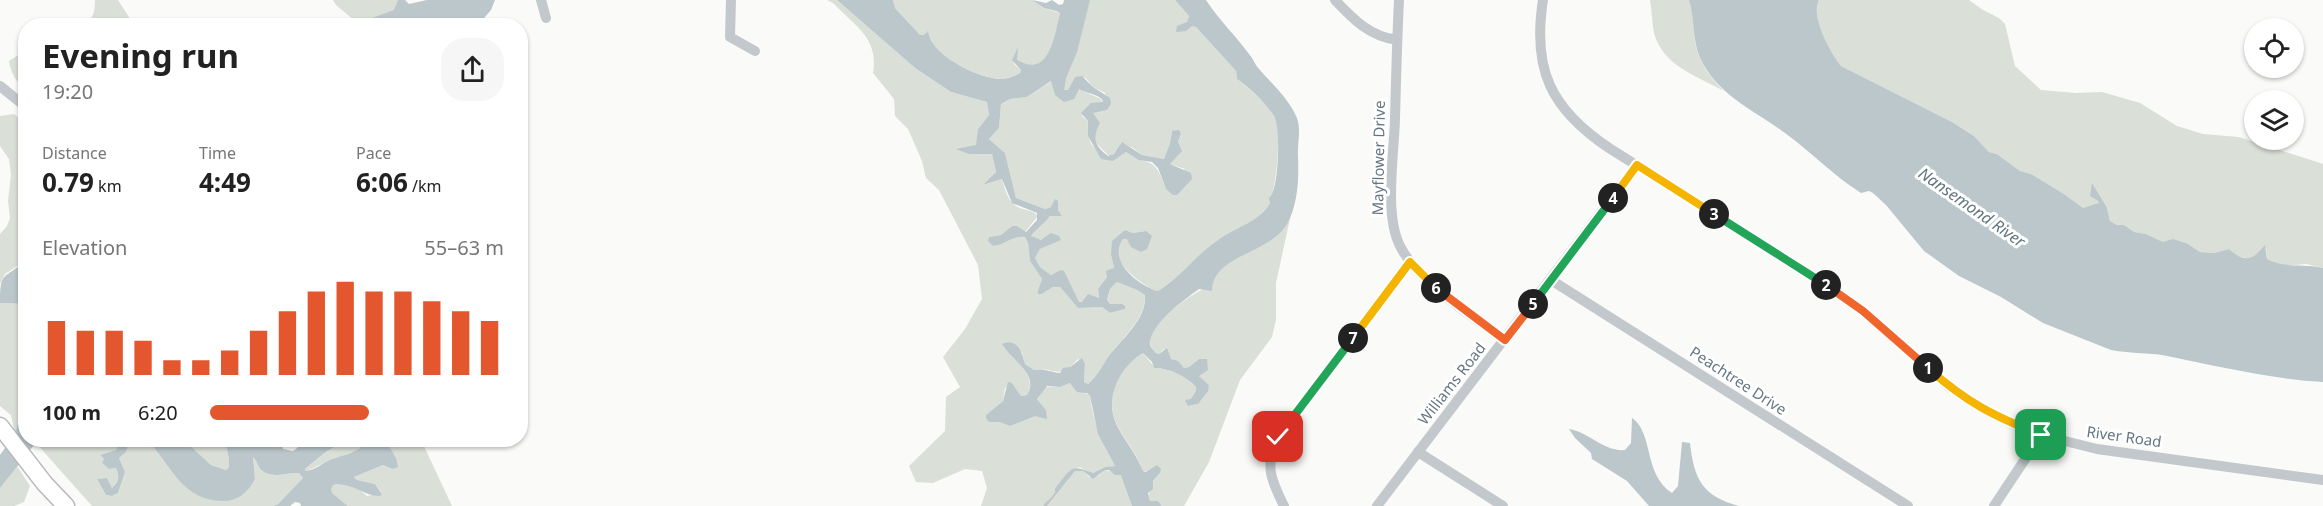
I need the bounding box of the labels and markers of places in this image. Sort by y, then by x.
pin: 4 [1598,183,1628,213]
pin: 3 [1699,199,1729,229]
pin: 2 [1811,270,1841,300]
pin: 6 [1421,273,1451,303]
pin: 5 [1518,289,1548,319]
pin: 7 [1338,323,1368,353]
pin: 1 [1913,353,1943,383]
pin [2015,409,2066,460]
pin [1252,411,1303,462]

